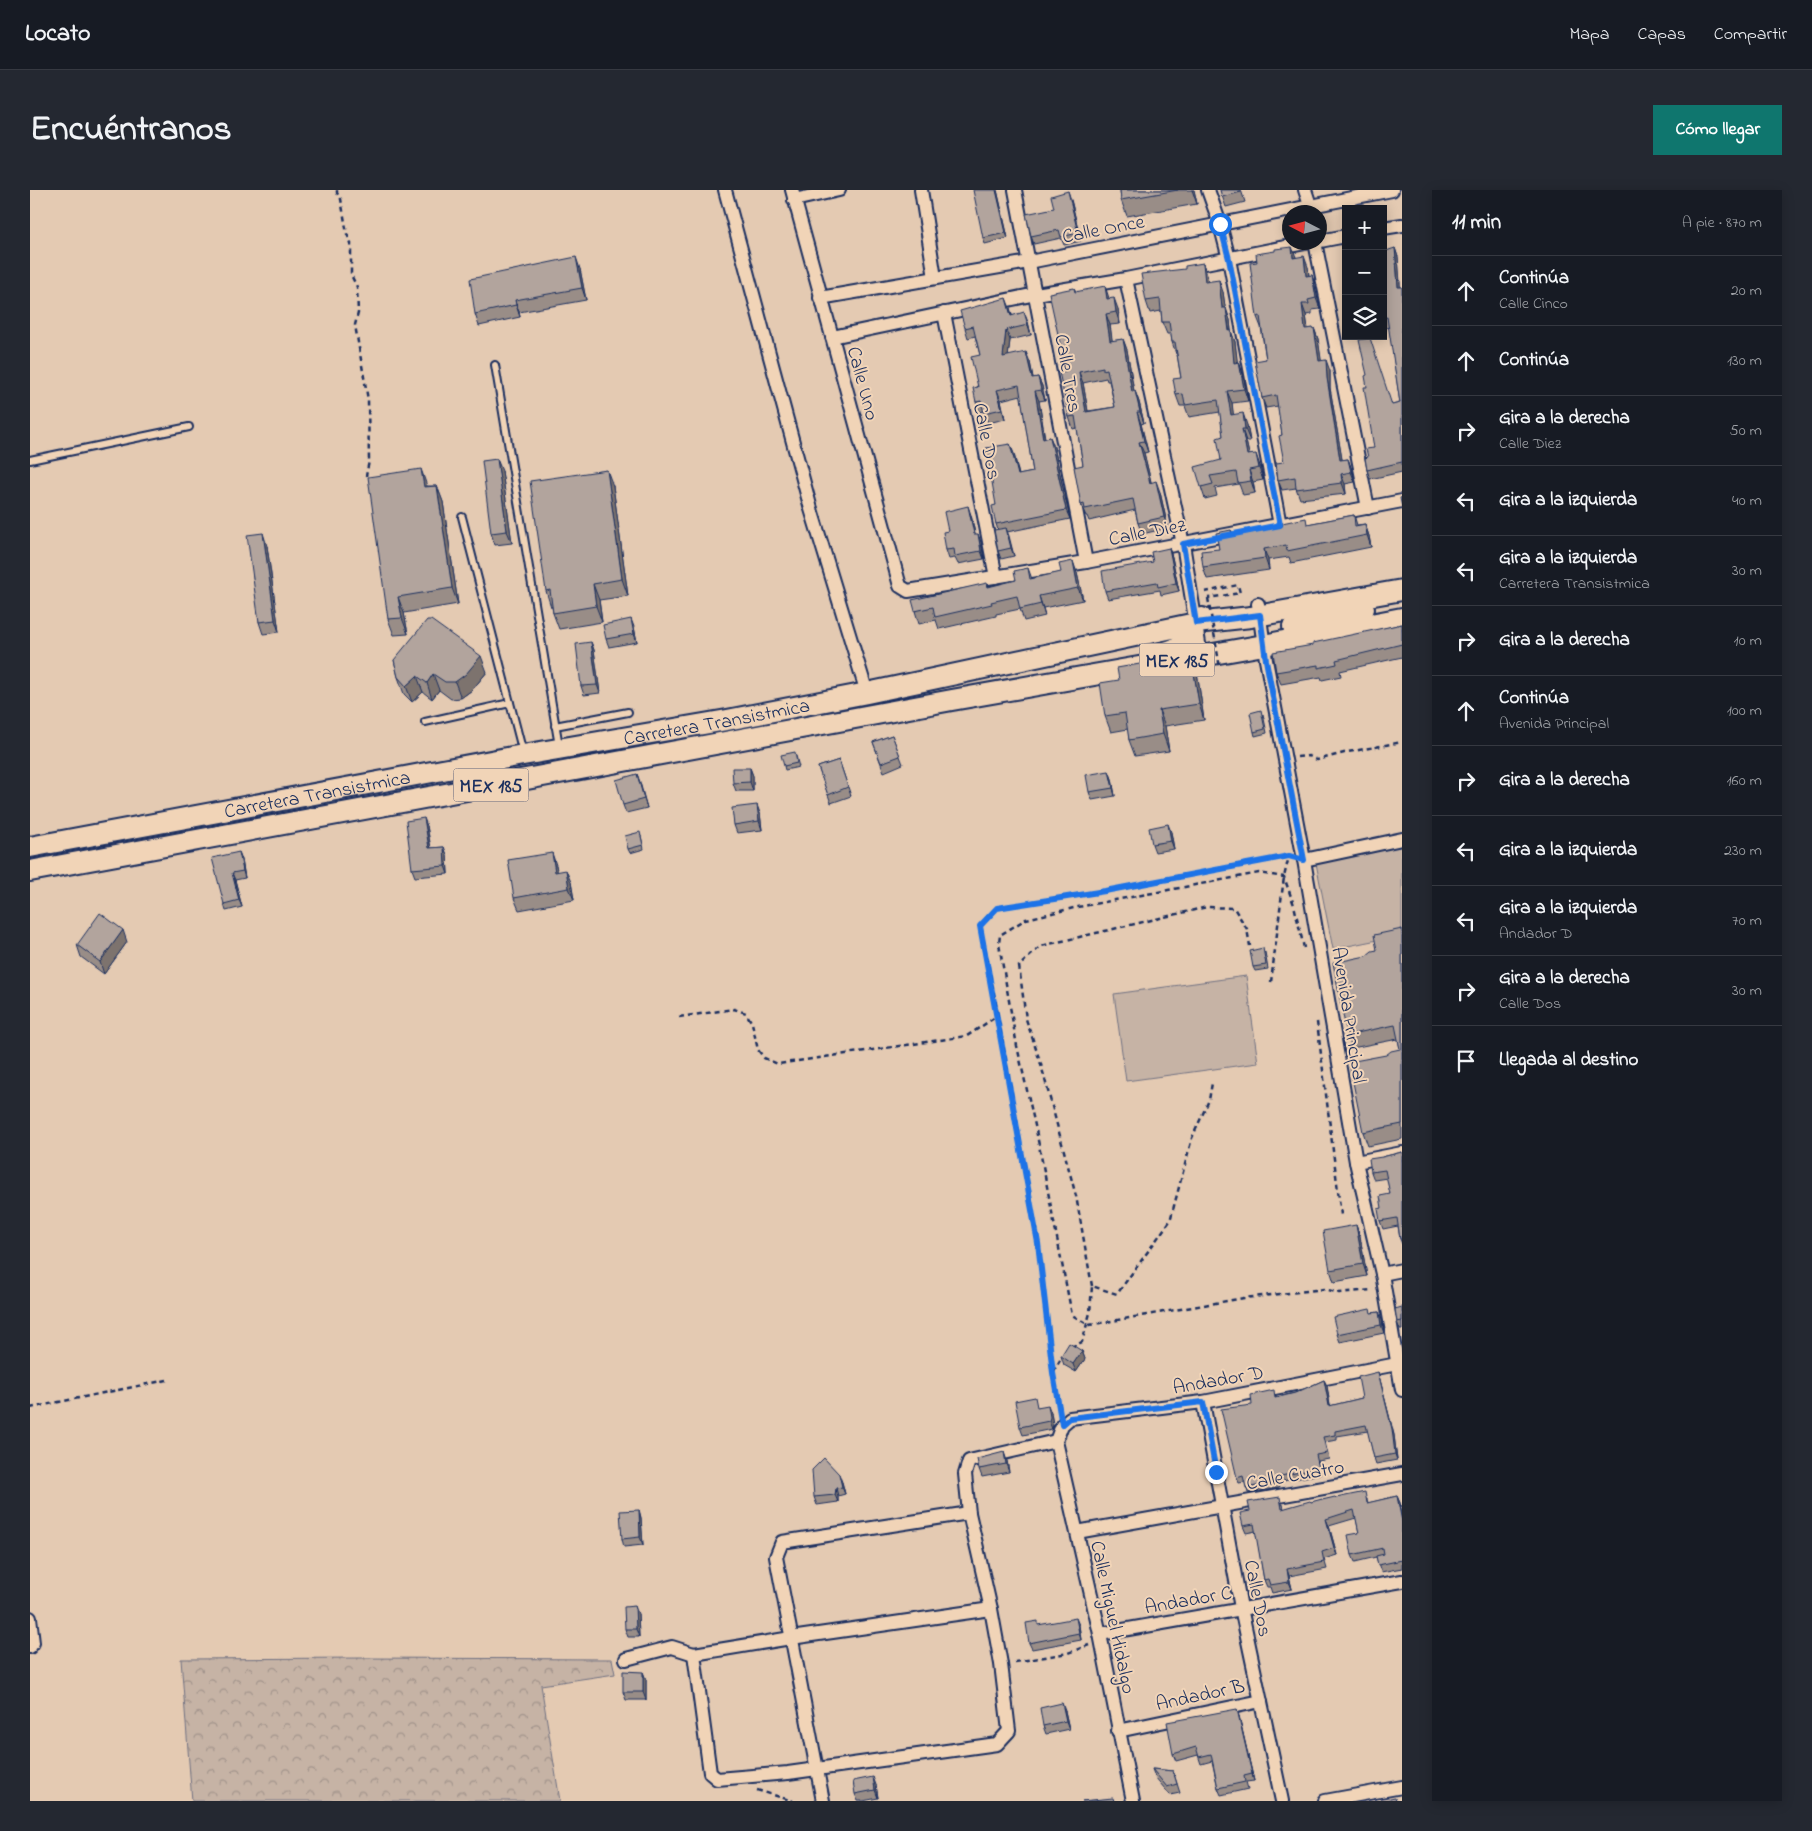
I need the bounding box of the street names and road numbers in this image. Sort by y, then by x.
street label: Calle Once [1060,208,1147,253]
street label: Calle Tres [1045,332,1088,415]
street label: Calle Uno [838,343,885,424]
street label: Calle Dos [964,401,1007,482]
street label: Calle Diez [1106,512,1189,555]
road number: MEX 185 [1140,644,1214,676]
street label: Carretera Transistmica [622,692,813,754]
street label: Carretera Transistmica [222,764,413,827]
road number: MEX 185 [454,768,528,802]
street label: Avenida Principal [1322,945,1373,1086]
street label: Andador D [1171,1359,1266,1404]
street label: Calle Cuatro [1244,1454,1347,1499]
street label: Calle Miguel Hidalgo [1080,1538,1142,1697]
street label: Calle Dos [1235,1558,1278,1639]
street label: Andador C [1143,1580,1234,1623]
street label: Andador B [1153,1673,1248,1720]

